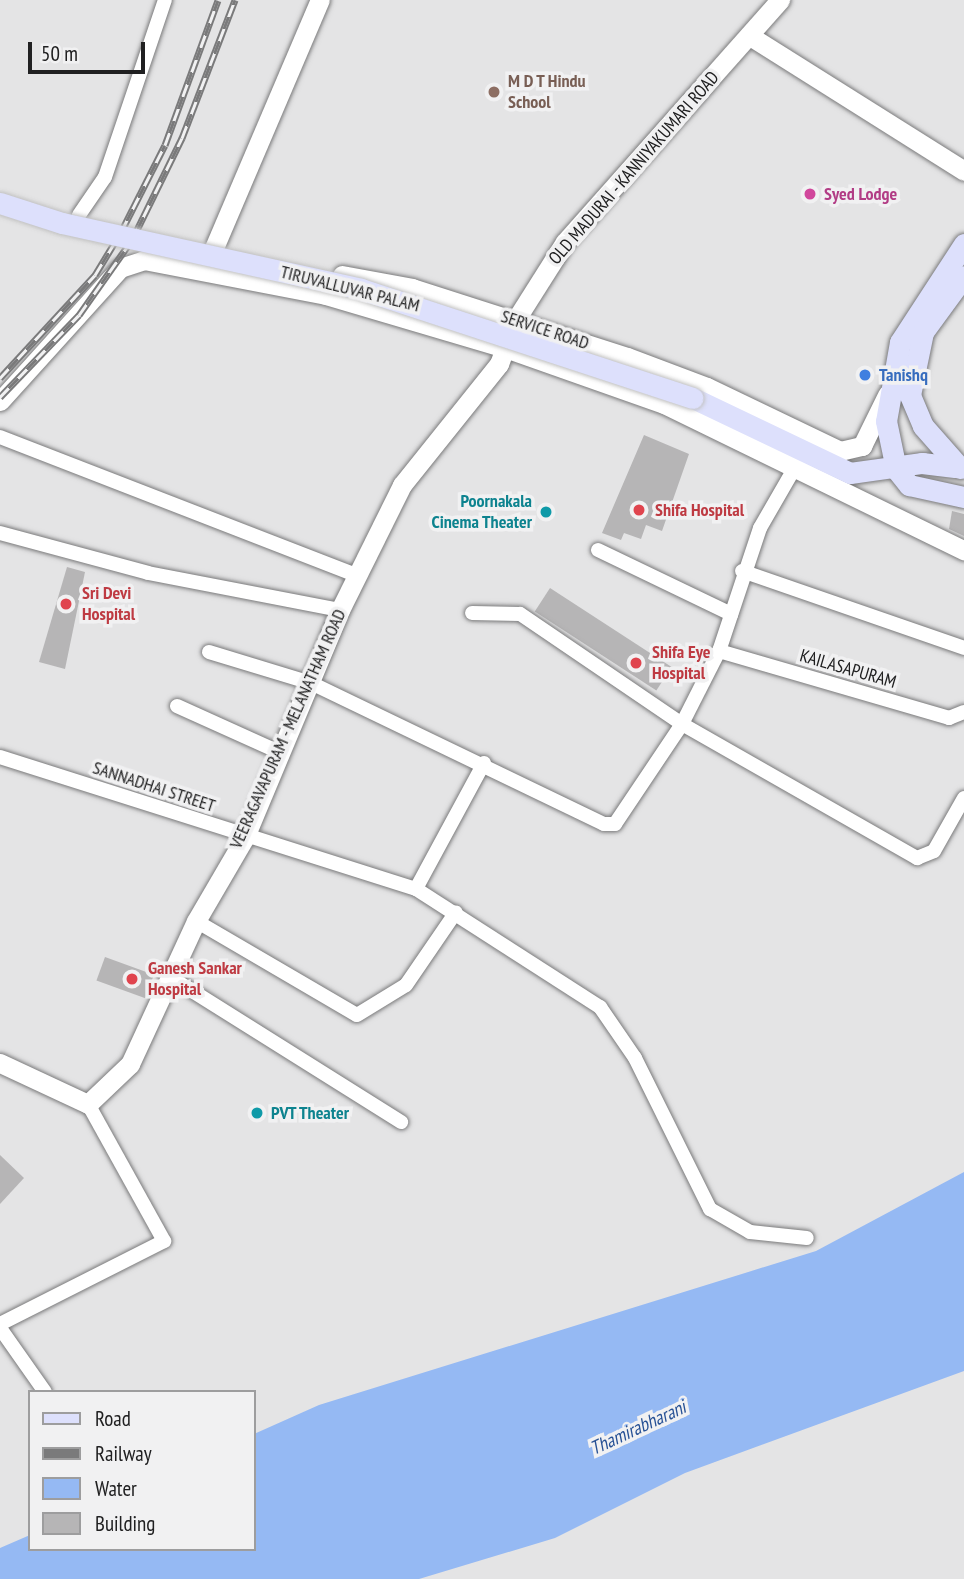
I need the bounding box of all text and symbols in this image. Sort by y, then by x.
scale bar [32,28,149,72]
text: 50 m [41,40,78,67]
street label: OLD MADURAI - KANNIYAKUMARI ROAD [544,67,724,269]
place label: M D T Hindu School [508,71,587,114]
marker: M D T Hindu School [486,84,502,100]
place label: Syed Lodge [824,183,897,205]
marker: Syed Lodge [802,186,818,202]
street label: TIRUVALLUVAR PALAM [278,261,422,317]
street label: SERVICE ROAD [498,306,592,354]
place label: Tanishq [879,364,928,386]
marker: Tanishq [857,367,873,383]
place label: Poornakala Cinema Theater [431,491,532,534]
place label: Shifa Hospital [655,499,744,521]
marker: Shifa Hospital [629,500,649,520]
marker: Poornakala Cinema Theater [538,504,554,520]
place label: Sri Devi Hospital [82,583,135,626]
marker: Sri Devi Hospital [56,594,76,614]
street label: VEERAGAVAPURAM - MELANATHAM ROAD [225,605,351,853]
place label: Shifa Eye Hospital [652,642,710,684]
street label: KAILASAPURAM [797,645,899,693]
marker: Shifa Eye Hospital [626,653,646,673]
street label: SANNADHAI STREET [90,757,218,817]
place label: Ganesh Sankar Hospital [148,958,242,1000]
marker: Ganesh Sankar Hospital [122,969,142,989]
place label: PVT Theater [271,1102,350,1124]
marker: PVT Theater [249,1105,265,1121]
legend [28,1390,256,1551]
water label: Thamirabharani [586,1396,690,1460]
text: Road [95,1405,131,1432]
text: Railway [95,1440,152,1467]
text: Water [95,1475,137,1502]
text: Building [95,1510,155,1537]

